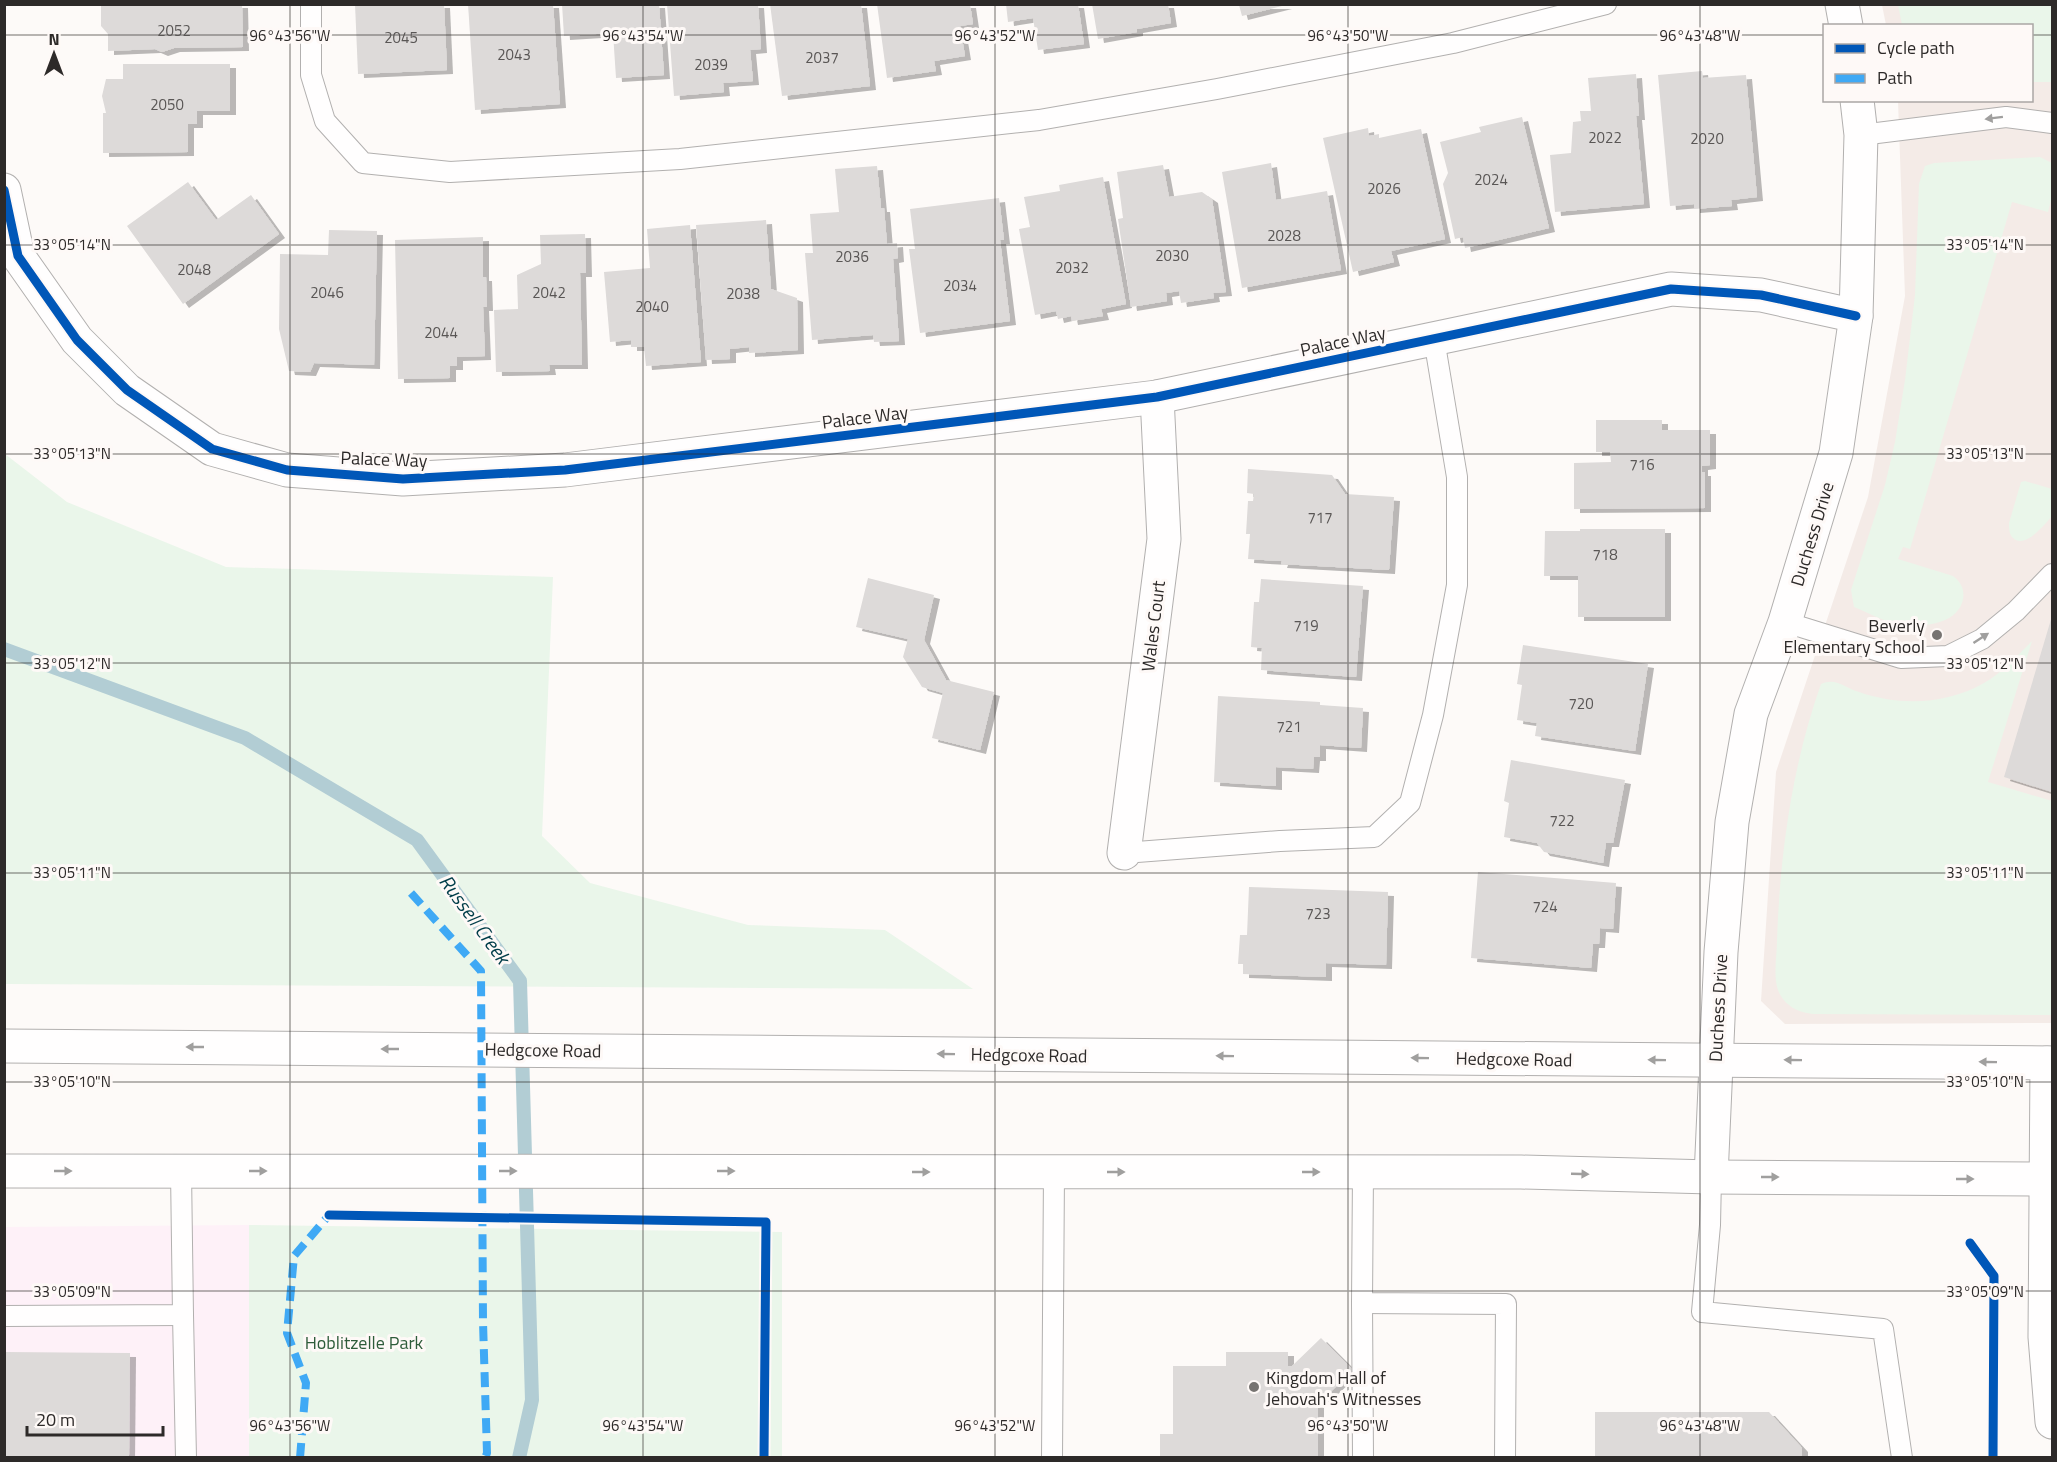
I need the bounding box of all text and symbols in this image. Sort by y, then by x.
house number: 2052 [157,19,191,42]
north arrow [24,24,84,84]
text: 96°43'56"W [250,24,330,47]
text: 96°43'54"W [603,24,683,47]
text: 96°43'52"W [955,24,1035,47]
text: 96°43'50"W [1308,24,1388,47]
text: 96°43'48"W [1660,24,1740,47]
legend [1823,24,2033,102]
house number: 2045 [384,26,418,49]
text: N [48,27,60,51]
text: Cycle path [1877,34,1955,61]
house number: 2043 [497,43,531,66]
house number: 2037 [805,46,839,69]
house number: 2039 [694,53,728,76]
text: Path [1877,64,1913,91]
house number: 2050 [150,93,184,116]
one-way arrow [1985,113,2004,123]
house number: 2022 [1588,126,1622,149]
house number: 2020 [1690,127,1724,150]
house number: 2024 [1474,168,1508,191]
house number: 2026 [1367,177,1401,200]
house number: 2028 [1267,224,1301,247]
text: 33°05'14"N [33,233,111,256]
text: 33°05'14"N [1946,233,2024,256]
house number: 2030 [1155,244,1189,267]
house number: 2036 [835,245,869,268]
house number: 2032 [1055,256,1089,279]
house number: 2048 [177,258,211,281]
house number: 2034 [943,274,977,297]
house number: 2046 [310,281,344,304]
house number: 2042 [532,281,566,304]
house number: 2038 [726,282,760,305]
house number: 2040 [635,295,669,318]
street label: Palace Way [1298,319,1389,363]
house number: 2044 [424,321,458,344]
street label: Palace Way [820,398,910,436]
text: 33°05'13"N [33,442,111,465]
text: 33°05'13"N [1946,442,2024,465]
street label: Palace Way [340,444,428,474]
house number: 716 [1629,453,1655,476]
street label: Duchess Drive [1783,478,1841,590]
house number: 717 [1307,506,1333,529]
house number: 718 [1592,543,1618,566]
street label: Wales Court [1134,578,1172,673]
place label: Beverly Elementary School [1783,612,1925,660]
house number: 719 [1293,614,1319,637]
marker: Beverly Elementary School [1930,628,1944,642]
one-way arrow [1973,633,1989,644]
text: 33°05'12"N [33,652,111,675]
text: 33°05'12"N [1946,652,2024,675]
house number: 720 [1568,692,1594,715]
house number: 721 [1276,715,1302,738]
house number: 722 [1549,809,1575,832]
text: 33°05'11"N [33,861,111,884]
text: 33°05'11"N [1946,861,2024,884]
water label: Russell Creek [432,868,519,972]
house number: 724 [1532,895,1558,918]
house number: 723 [1305,902,1331,925]
street label: Duchess Drive [1702,953,1734,1063]
street label: Hedgcoxe Road [484,1035,602,1065]
street label: Hedgcoxe Road [970,1040,1088,1070]
one-way arrow [185,1042,204,1052]
one-way arrow [380,1044,399,1053]
street label: Hedgcoxe Road [1455,1044,1573,1074]
one-way arrow [936,1049,955,1059]
one-way arrow [1215,1051,1234,1061]
one-way arrow [1410,1053,1429,1063]
one-way arrow [1647,1055,1666,1065]
one-way arrow [1784,1055,1803,1065]
one-way arrow [1979,1057,1998,1067]
text: 33°05'10"N [33,1070,111,1093]
text: 33°05'10"N [1946,1070,2024,1093]
one-way arrow [54,1166,73,1176]
one-way arrow [249,1166,268,1176]
one-way arrow [499,1166,518,1176]
one-way arrow [716,1166,735,1176]
one-way arrow [911,1167,930,1177]
one-way arrow [1106,1167,1125,1177]
one-way arrow [1301,1167,1320,1177]
one-way arrow [1570,1169,1589,1178]
one-way arrow [1760,1172,1779,1182]
one-way arrow [1955,1174,1974,1184]
text: 33°05'09"N [33,1280,111,1303]
text: 33°05'09"N [1946,1280,2024,1303]
park label: Hoblitzelle Park [305,1329,424,1356]
place label: Kingdom Hall of Jehovah's Witnesses [1266,1364,1421,1412]
marker: Kingdom Hall of Jehovah's Witnesses [1247,1380,1261,1394]
scale bar [27,1399,164,1437]
text: 20 m [36,1406,75,1433]
text: 96°43'56"W [250,1414,330,1437]
text: 96°43'54"W [603,1414,683,1437]
text: 96°43'52"W [955,1414,1035,1437]
text: 96°43'50"W [1308,1414,1388,1437]
text: 96°43'48"W [1660,1414,1740,1437]

